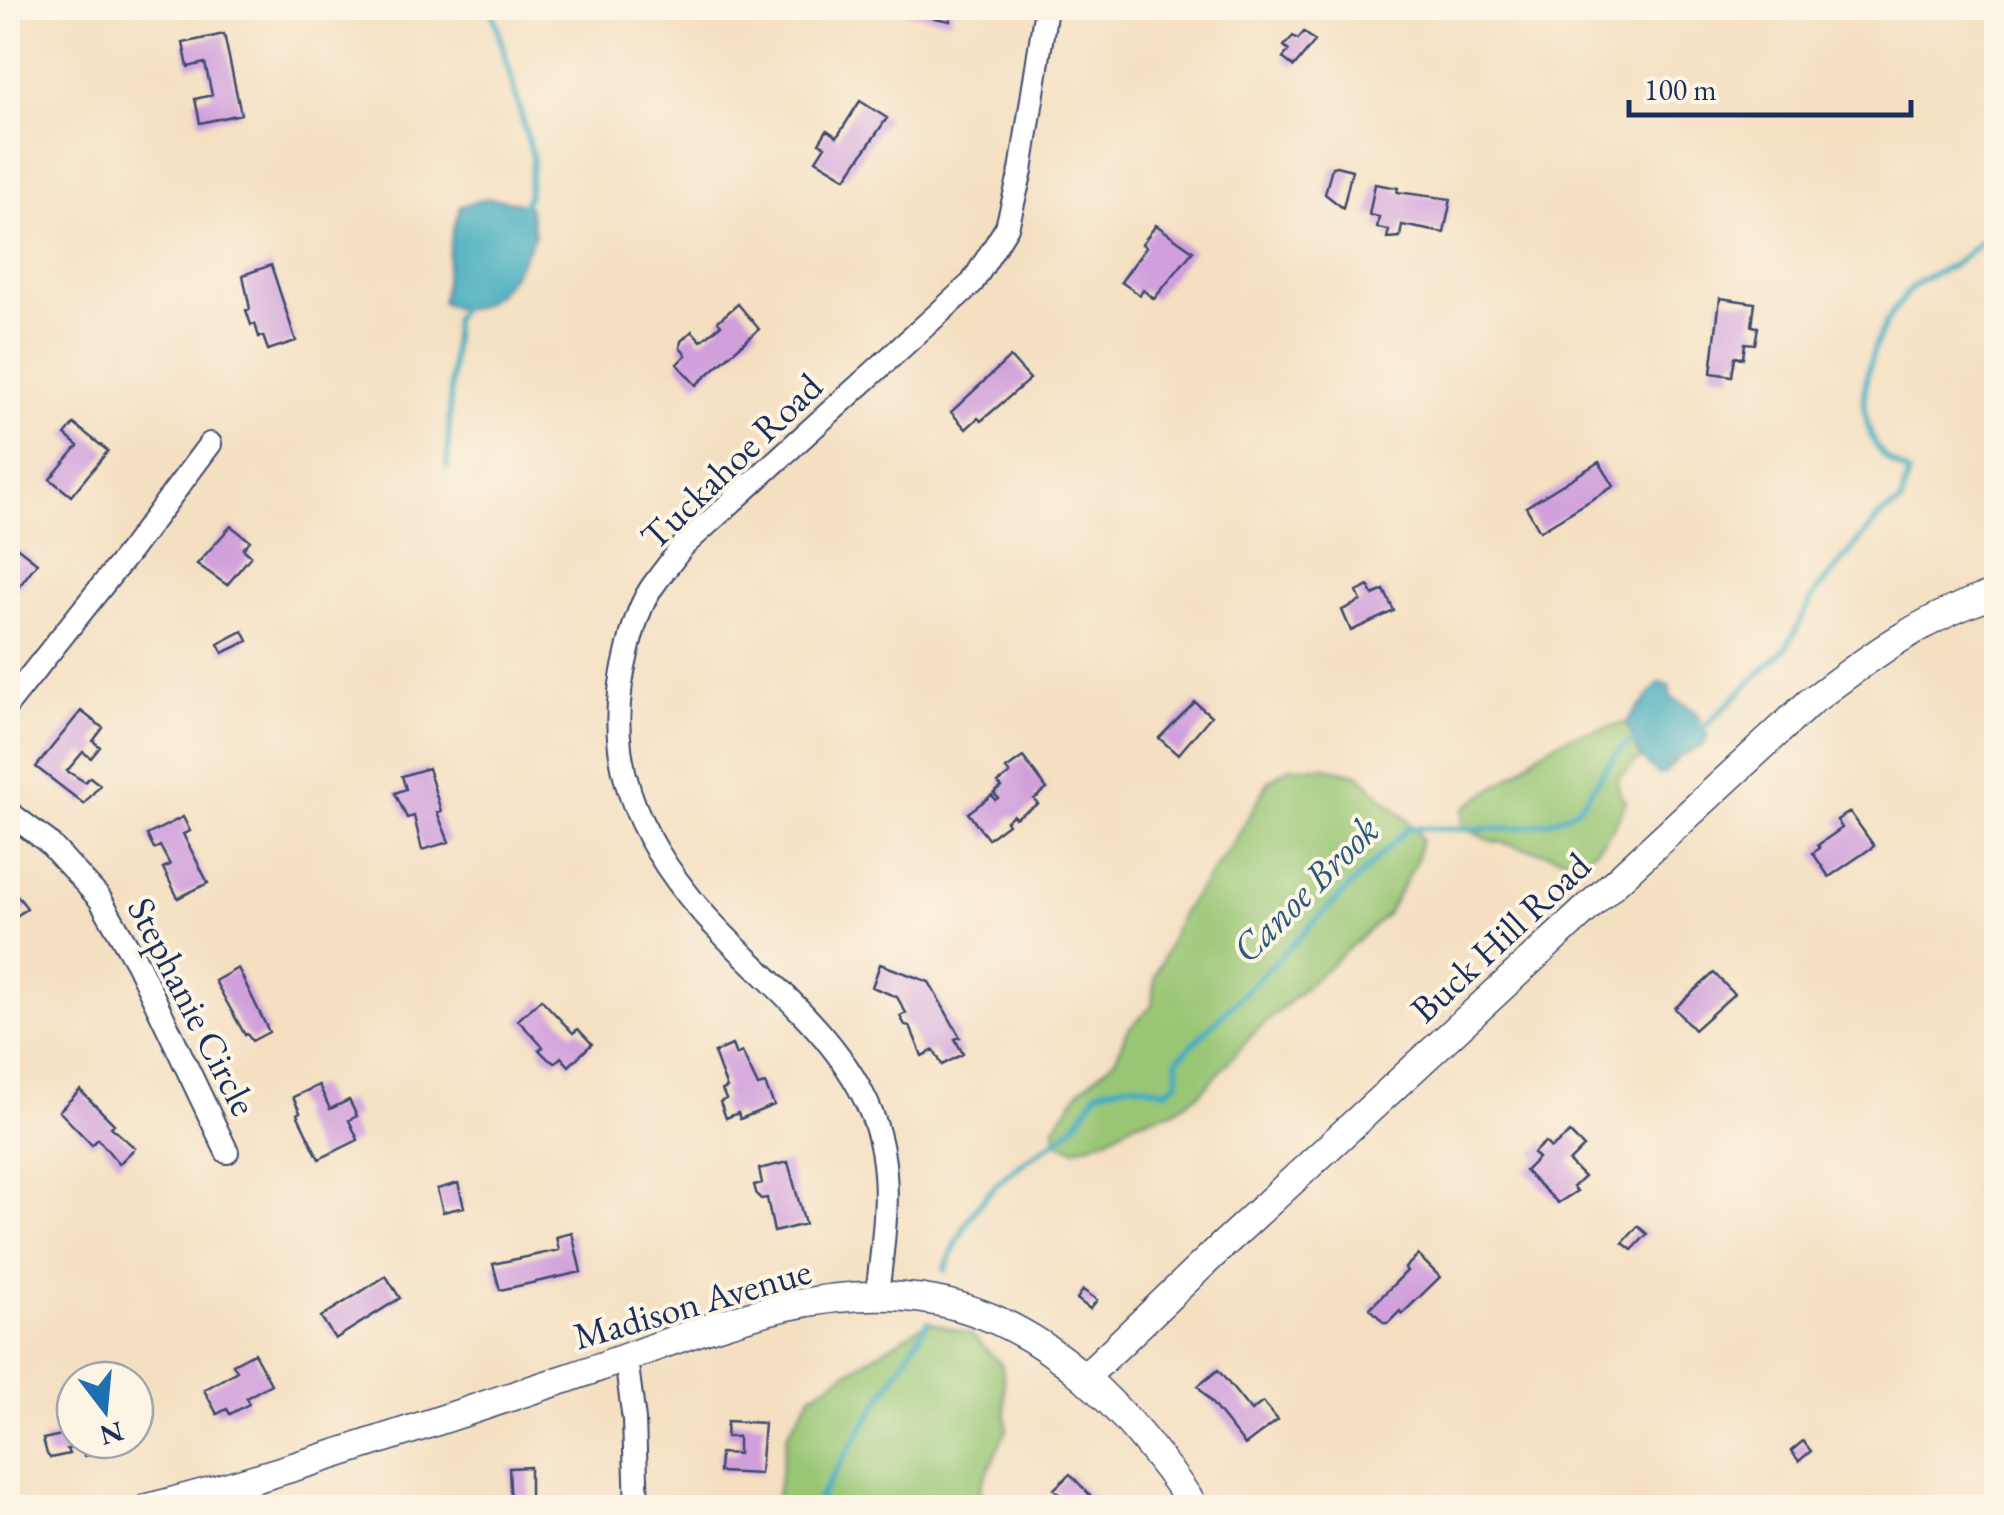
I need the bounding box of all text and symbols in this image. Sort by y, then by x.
scale bar [1629,55,1912,117]
text: 100 m [1644,70,1717,109]
street label: Tuckahoe Road [630,361,833,560]
water label: Canoe Brook [1220,804,1390,974]
street label: Buck Hill Road [1400,841,1601,1033]
street label: Stephanie Circle [117,889,269,1123]
street label: Madison Avenue [567,1246,817,1360]
north arrow [55,1360,155,1460]
text: N [96,1414,128,1455]

